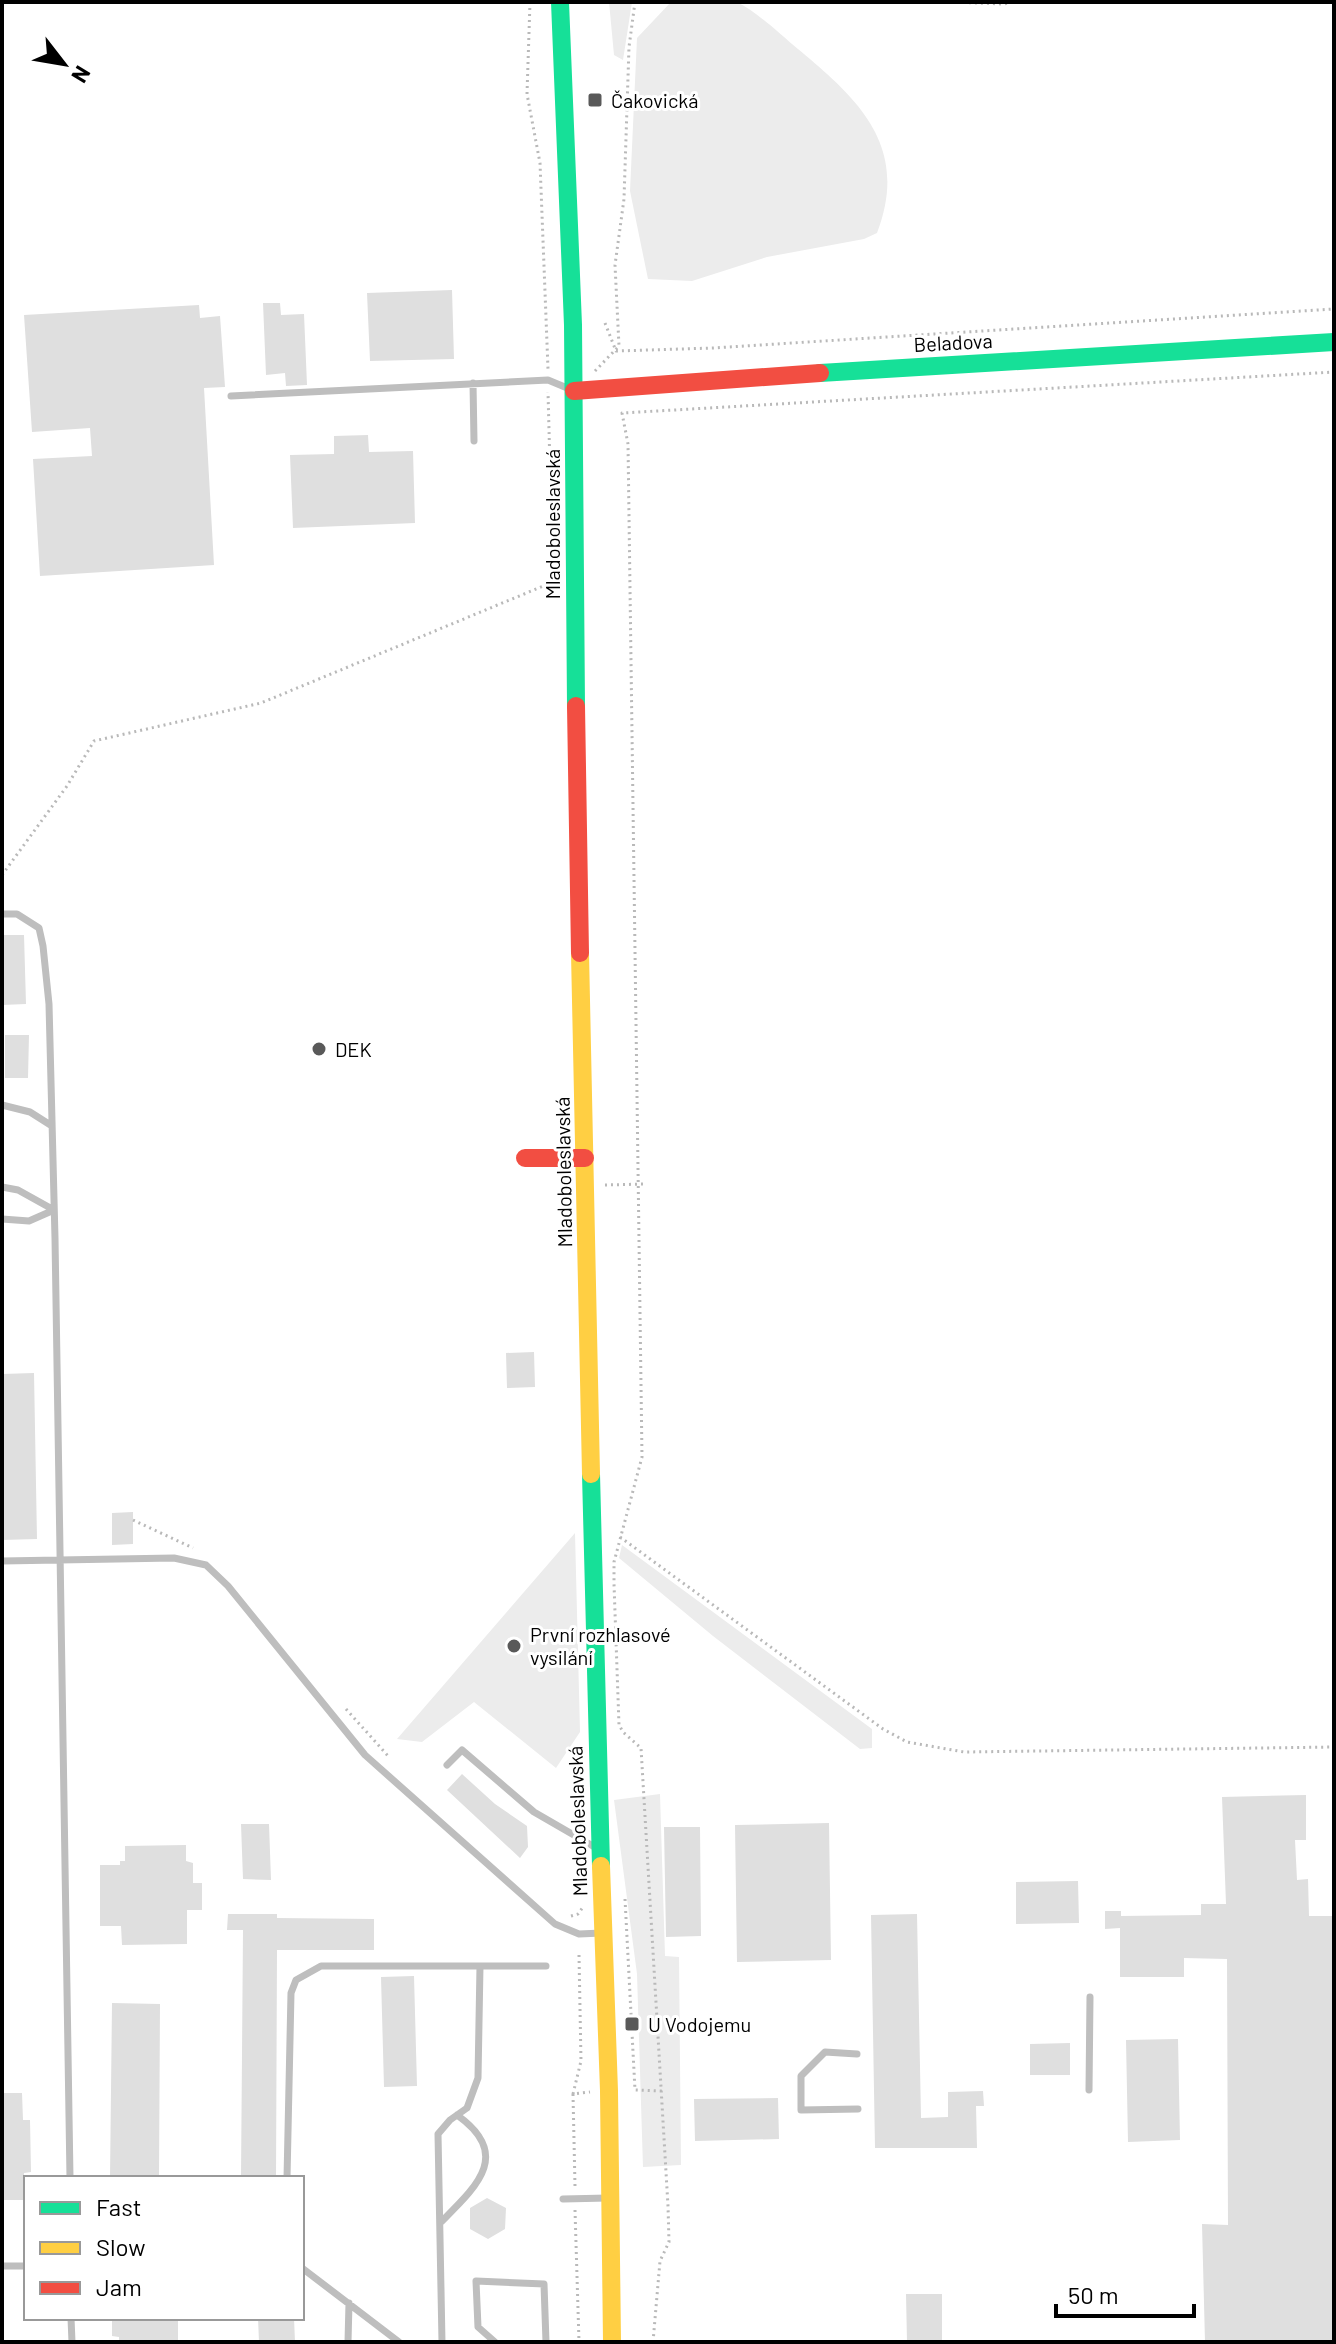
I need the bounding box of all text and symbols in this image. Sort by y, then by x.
north arrow [24,24,104,104]
text: N [67,62,97,88]
place label: Čakovická [611,88,698,112]
marker: Čakovická [586,91,604,109]
street label: Beladova [913,328,993,356]
street label: Mladoboleslavská [540,449,564,599]
place label: DEK [335,1037,372,1061]
marker: DEK [310,1040,328,1058]
street label: Mladoboleslavská [550,1097,576,1247]
place label: První rozhlasové vysilání [530,1622,671,1669]
marker: První rozhlasové vysilání [505,1637,523,1655]
street label: Mladoboleslavská [562,1745,592,1897]
place label: U Vodojemu [648,2012,751,2036]
marker: U Vodojemu [623,2015,641,2033]
legend [24,2176,304,2320]
text: Fast [96,2192,141,2221]
text: Slow [96,2232,145,2261]
scale bar [1056,2268,1194,2318]
text: Jam [96,2272,142,2301]
text: 50 m [1068,2280,1119,2309]

